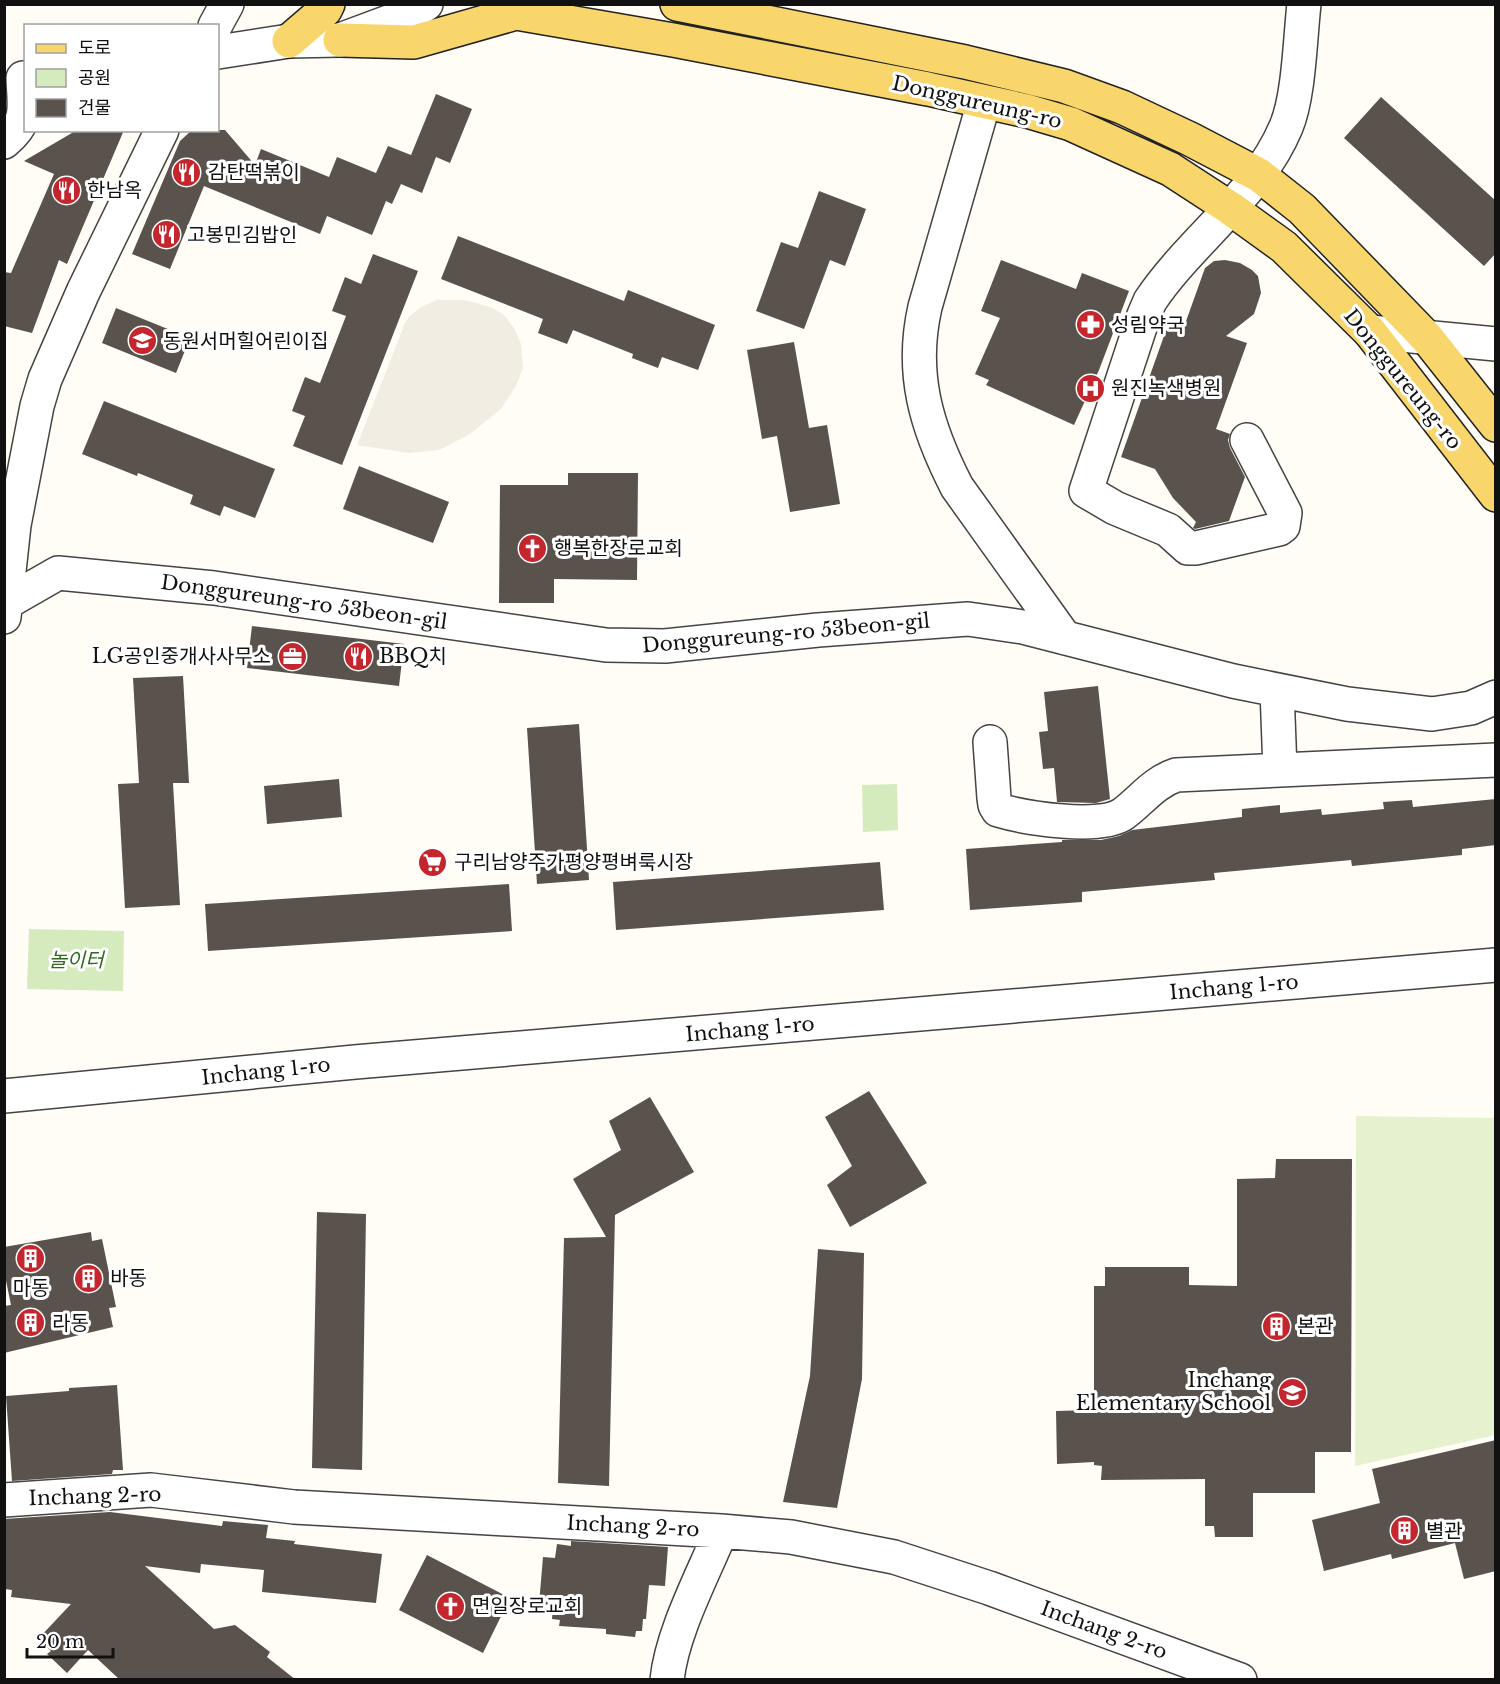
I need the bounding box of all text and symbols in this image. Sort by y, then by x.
legend [24,24,219,132]
text: 도로 [78,37,111,59]
text: 공원 [78,67,111,89]
street label: Donggureung-ro [890,71,1064,133]
text: 건물 [78,97,111,119]
restaurant icon: 감탄떡볶이 [171,156,203,188]
place label: 감탄떡볶이 [208,160,300,184]
restaurant icon: 한남옥 [50,174,82,206]
place label: 한남옥 [87,178,142,202]
restaurant icon: 고봉민김밥인 [150,219,182,251]
place label: 고봉민김밥인 [187,223,297,247]
street label: Donggureung-ro [1339,304,1467,454]
pharmacy icon: 성림약국 [1074,309,1106,341]
place label: 성림약국 [1111,313,1185,337]
school or university icon: 동원서머힐어린이집 [126,325,158,357]
place label: 동원서머힐어린이집 [163,329,329,353]
hospital icon: 원진녹색병원 [1074,372,1106,404]
place label: 원진녹색병원 [1111,376,1221,400]
church icon: 행복한장로교회 [517,532,549,564]
place label: 행복한장로교회 [554,536,683,560]
street label: Donggureung-ro 53beon-gil [159,570,449,634]
street label: Donggureung-ro 53beon-gil [641,608,931,658]
office icon: LG공인중개사사무소 [276,640,308,672]
restaurant icon: BBQ치 [342,640,374,672]
place label: LG공인중개사사무소 [92,644,271,668]
place label: BBQ치 [379,644,447,668]
supermarket icon: 구리남양주가평양평벼룩시장 [417,846,449,878]
place label: 구리남양주가평양평벼룩시장 [454,850,693,874]
park label: 놀이터 [48,948,106,972]
street label: Inchang 1-ro [1168,969,1300,1005]
street label: Inchang 1-ro [684,1011,816,1047]
street label: Inchang 1-ro [200,1052,332,1090]
building icon: 마동 [15,1242,47,1274]
building icon: 바동 [73,1262,105,1294]
place label: 바동 [110,1266,147,1290]
place label: 마동 [13,1276,49,1300]
building icon: 라동 [15,1307,47,1339]
building icon: 본관 [1260,1310,1292,1342]
place label: 라동 [52,1311,89,1335]
place label: 본관 [1297,1314,1334,1338]
place label: Inchang Elementary School [1076,1368,1272,1415]
school or university icon: Inchang Elementary School [1276,1376,1308,1408]
street label: Inchang 2-ro [28,1482,162,1510]
street label: Inchang 2-ro [566,1511,700,1541]
building icon: 별관 [1389,1515,1421,1547]
place label: 별관 [1426,1519,1463,1543]
church icon: 면일장로교회 [435,1590,467,1622]
place label: 면일장로교회 [472,1594,582,1618]
street label: Inchang 2-ro [1037,1596,1171,1664]
scale bar [27,1621,112,1659]
text: 20 m [36,1631,84,1653]

